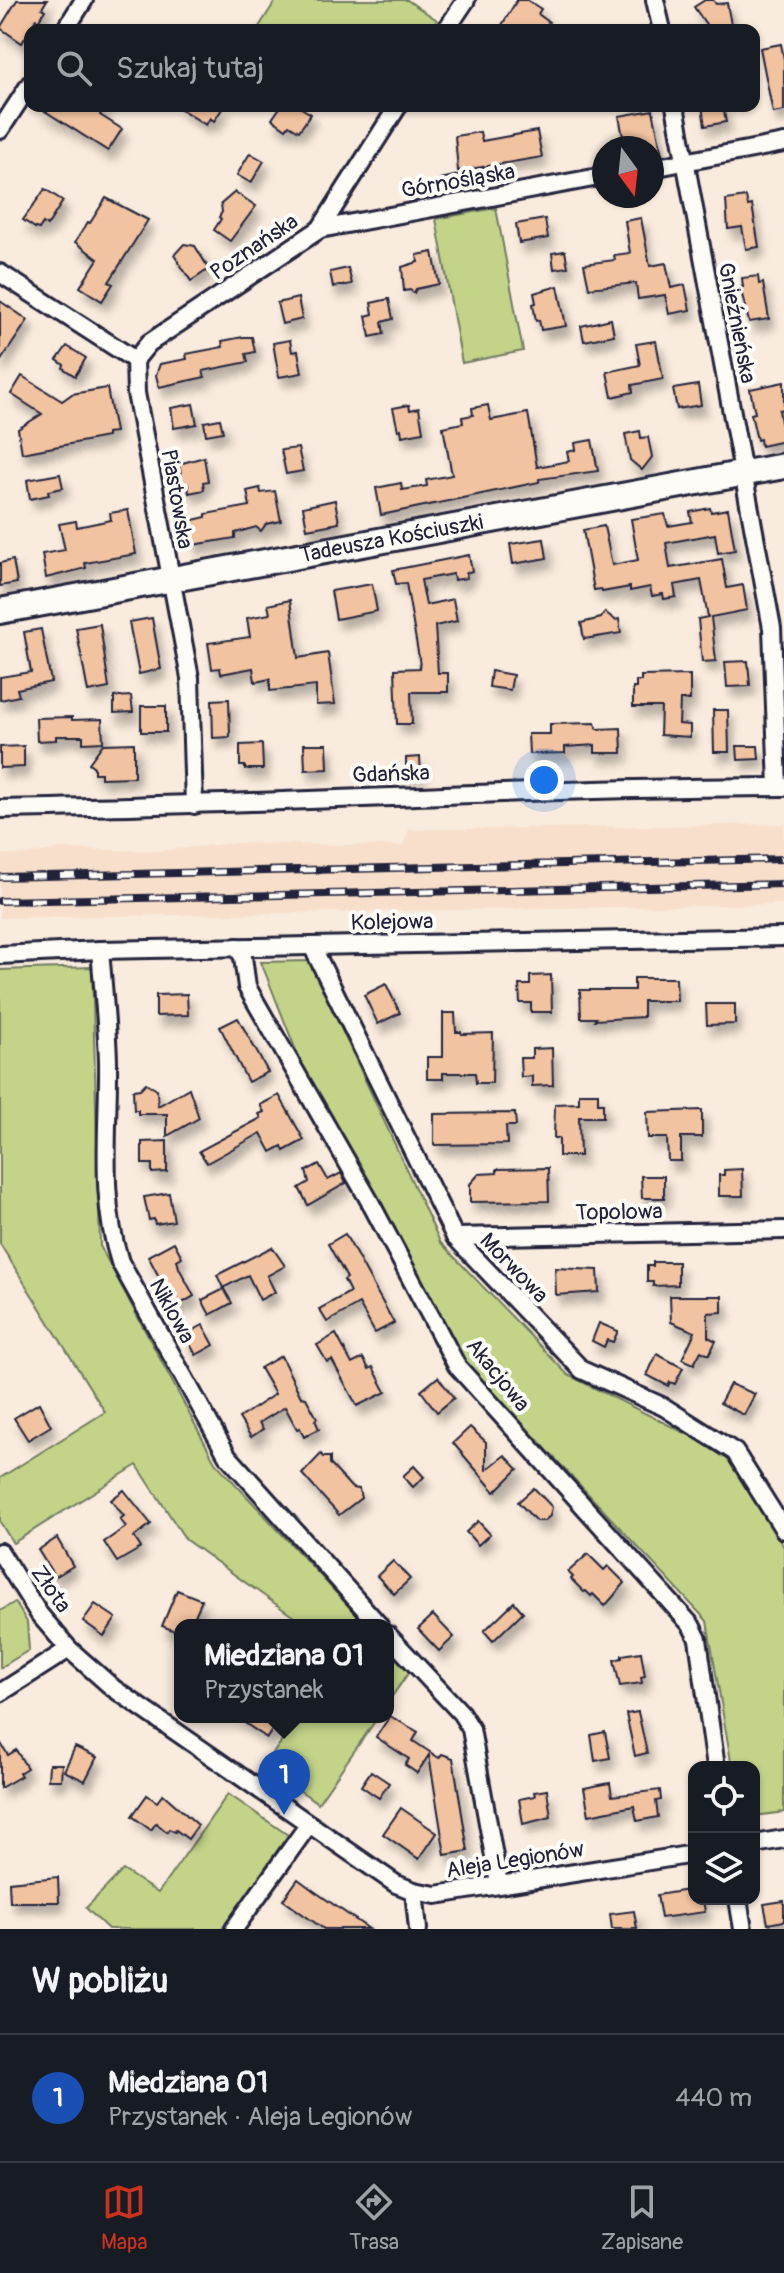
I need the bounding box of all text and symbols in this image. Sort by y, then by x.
search box [24,24,760,112]
icon: search [52,46,96,90]
text: Szukaj tutaj [116,50,264,87]
north arrow [592,136,664,208]
street label: Górnośląska [399,157,517,205]
street label: Poznańska [205,207,303,287]
street label: Gnieźnieńska [712,260,762,386]
street label: Piastowska [154,447,200,551]
street label: Tadeusza Kościuszki [297,508,485,569]
street label: Gdańska [352,759,430,789]
your location [524,760,564,800]
street label: Kolejowa [350,907,434,937]
street label: Topolowa [575,1197,663,1227]
street label: Morwowa [474,1227,554,1309]
street label: Niklowa [143,1274,201,1348]
street label: Akacjowa [460,1333,536,1417]
street label: Złota [25,1560,77,1618]
popup [174,1619,394,1723]
text: Miedziana 01 [204,1637,364,1674]
text: Przystanek [204,1674,324,1706]
pin: 1 [258,1749,310,1815]
map controls [688,1761,760,1905]
button: locate [688,1761,760,1833]
button: layers [688,1833,760,1905]
street label: Aleja Legionów [444,1835,586,1885]
text: W pobliżu [32,1960,168,2003]
text: Miedziana 01 [108,2064,268,2101]
text: 1 [53,2082,63,2114]
text: 440 m [675,2082,752,2114]
text: Przystanek · Aleja Legionów [108,2101,412,2133]
tab: Mapa [101,2180,148,2256]
tab: Trasa [349,2180,399,2256]
tab: Zapisane [601,2180,683,2256]

